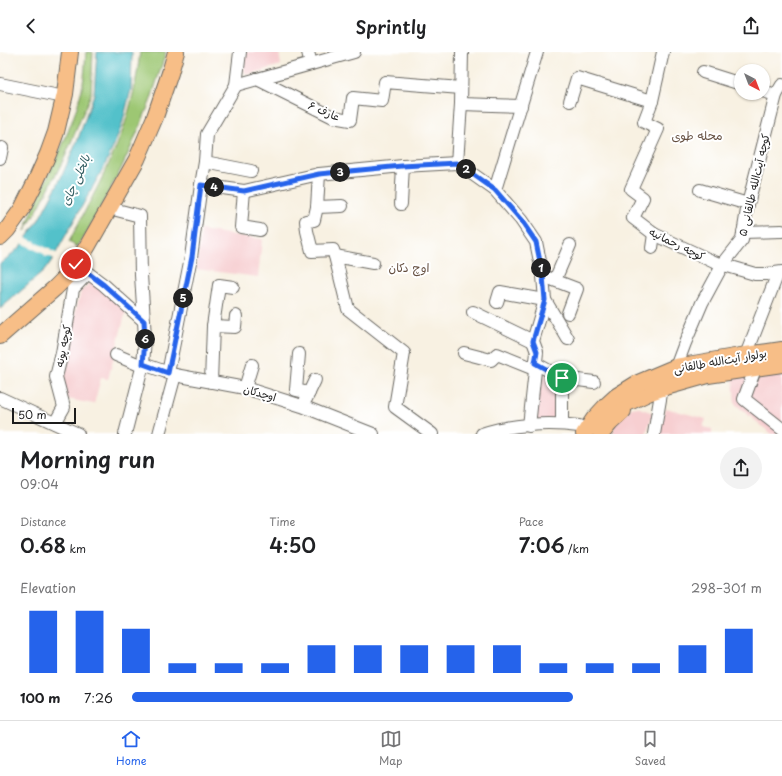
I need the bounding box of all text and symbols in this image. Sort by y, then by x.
text: Sprintly [355,13,427,40]
icon: back [20,15,42,37]
icon: share [740,15,762,37]
north arrow [734,64,770,100]
map controls [734,64,770,100]
street label: عارف ۶ [306,96,343,125]
district label: محله طوی [671,126,723,144]
street label: کوچه آیت‌الله طالقانی ۵ [733,132,774,238]
water label: بالخلی چای [56,151,95,208]
pin: 2 [456,159,476,179]
text: 2 [462,160,470,177]
pin: 3 [330,162,350,182]
text: 3 [336,163,344,180]
pin: 4 [204,177,224,197]
text: 4 [210,178,218,195]
street label: کوچه رحمانیه [646,223,709,265]
pin [59,247,93,281]
icon: check [65,253,87,275]
district label: اوچ دکان [388,258,430,277]
pin: 1 [531,258,551,278]
text: 1 [538,259,544,276]
pin: 5 [173,288,193,308]
text: 5 [179,289,187,306]
street label: کوچه پونه [50,323,75,369]
pin: 6 [135,329,155,349]
text: 6 [141,330,149,347]
street label: بولوار آیت‌الله طالقانی [672,344,768,377]
pin [545,361,579,395]
icon: arrive [551,367,573,389]
street label: اوچدکان [242,380,279,405]
scale bar [12,406,76,425]
text: 50 m [18,406,47,423]
text: Morning run [20,442,155,475]
button: share [720,447,762,489]
text: 09:04 [20,474,59,493]
text: Distance [20,513,66,530]
text: Time [269,513,295,530]
text: Pace [519,513,543,530]
text: 0.68 [20,530,66,560]
text: 4:50 [269,530,316,560]
text: 7:06 [519,530,564,560]
text: km [66,540,86,557]
text: /km [564,540,589,557]
text: Elevation [20,578,76,597]
text: 298–301 m [691,578,762,597]
text: 100 m [20,688,61,707]
text: 7:26 [84,688,113,707]
tab: Home [116,728,147,769]
tab: Map [379,728,402,769]
tab: Saved [635,728,666,769]

